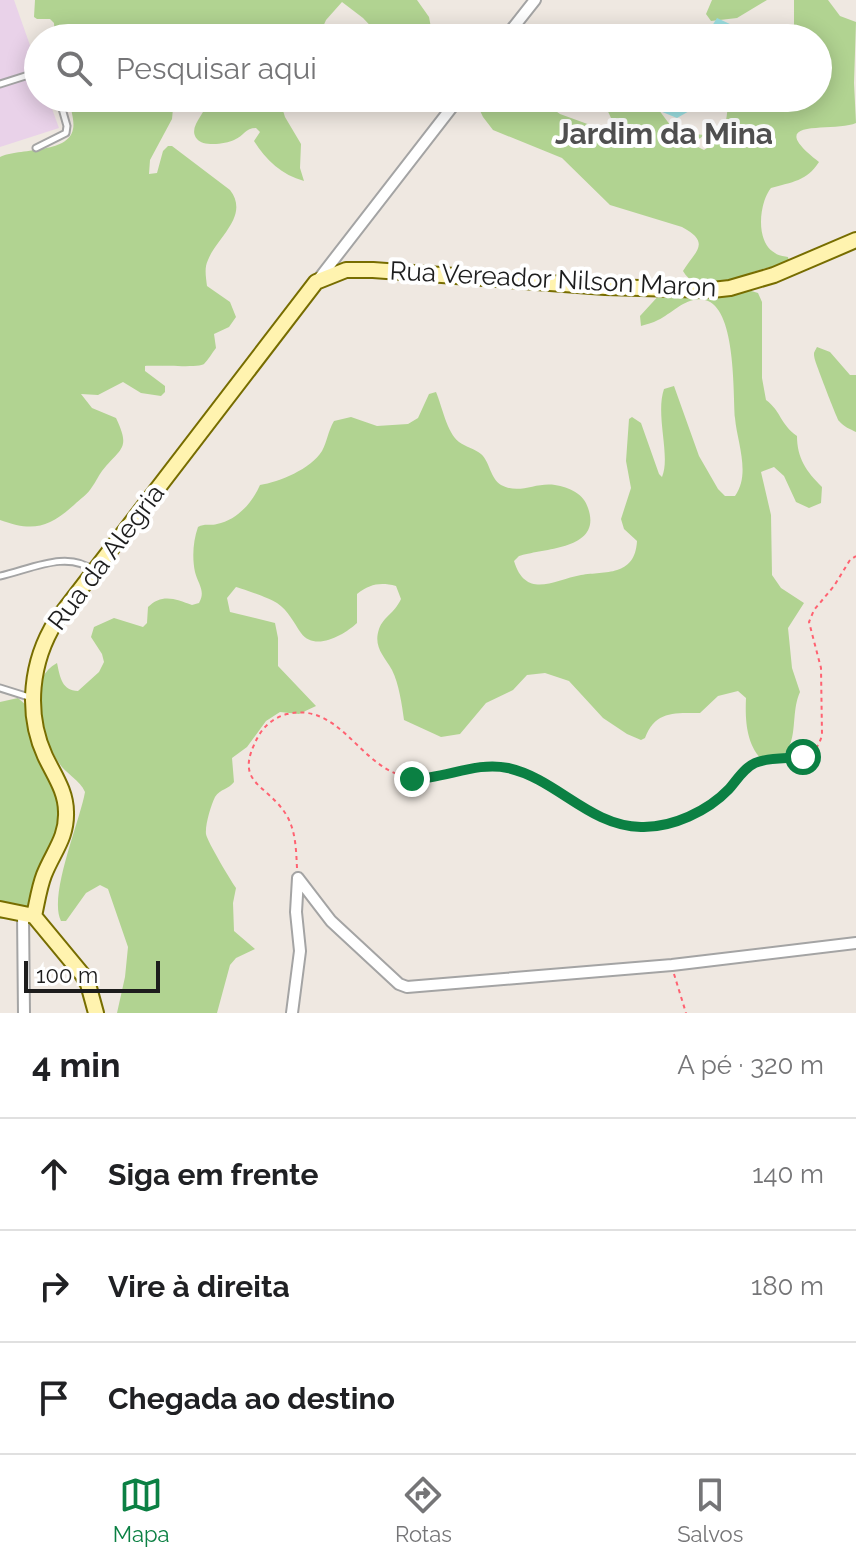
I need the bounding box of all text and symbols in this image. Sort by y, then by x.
search box [24,24,832,112]
icon: search [52,46,96,90]
text: Pesquisar aqui [116,51,317,86]
district label: Jardim da Mina [555,116,773,151]
street label: Rua Vereador Nilson Maron [389,255,717,303]
street label: Rua da Alegria [42,478,170,636]
route start [785,739,821,775]
route end [394,761,430,797]
scale bar [24,957,160,993]
text: 100 m [36,962,98,988]
text: 4 min [32,1045,120,1085]
text: A pé · 320 m [677,1050,824,1080]
icon: ahead [32,1152,76,1196]
text: Siga em frente [108,1157,318,1192]
text: 140 m [752,1159,824,1189]
icon: right [32,1264,76,1308]
text: Vire à direita [108,1269,290,1304]
text: 180 m [751,1271,824,1301]
icon: arrive [32,1376,76,1420]
text: Chegada ao destino [108,1381,395,1416]
tab: Mapa [113,1473,169,1547]
tab: Rotas [395,1473,452,1547]
tab: Salvos [677,1473,743,1547]

